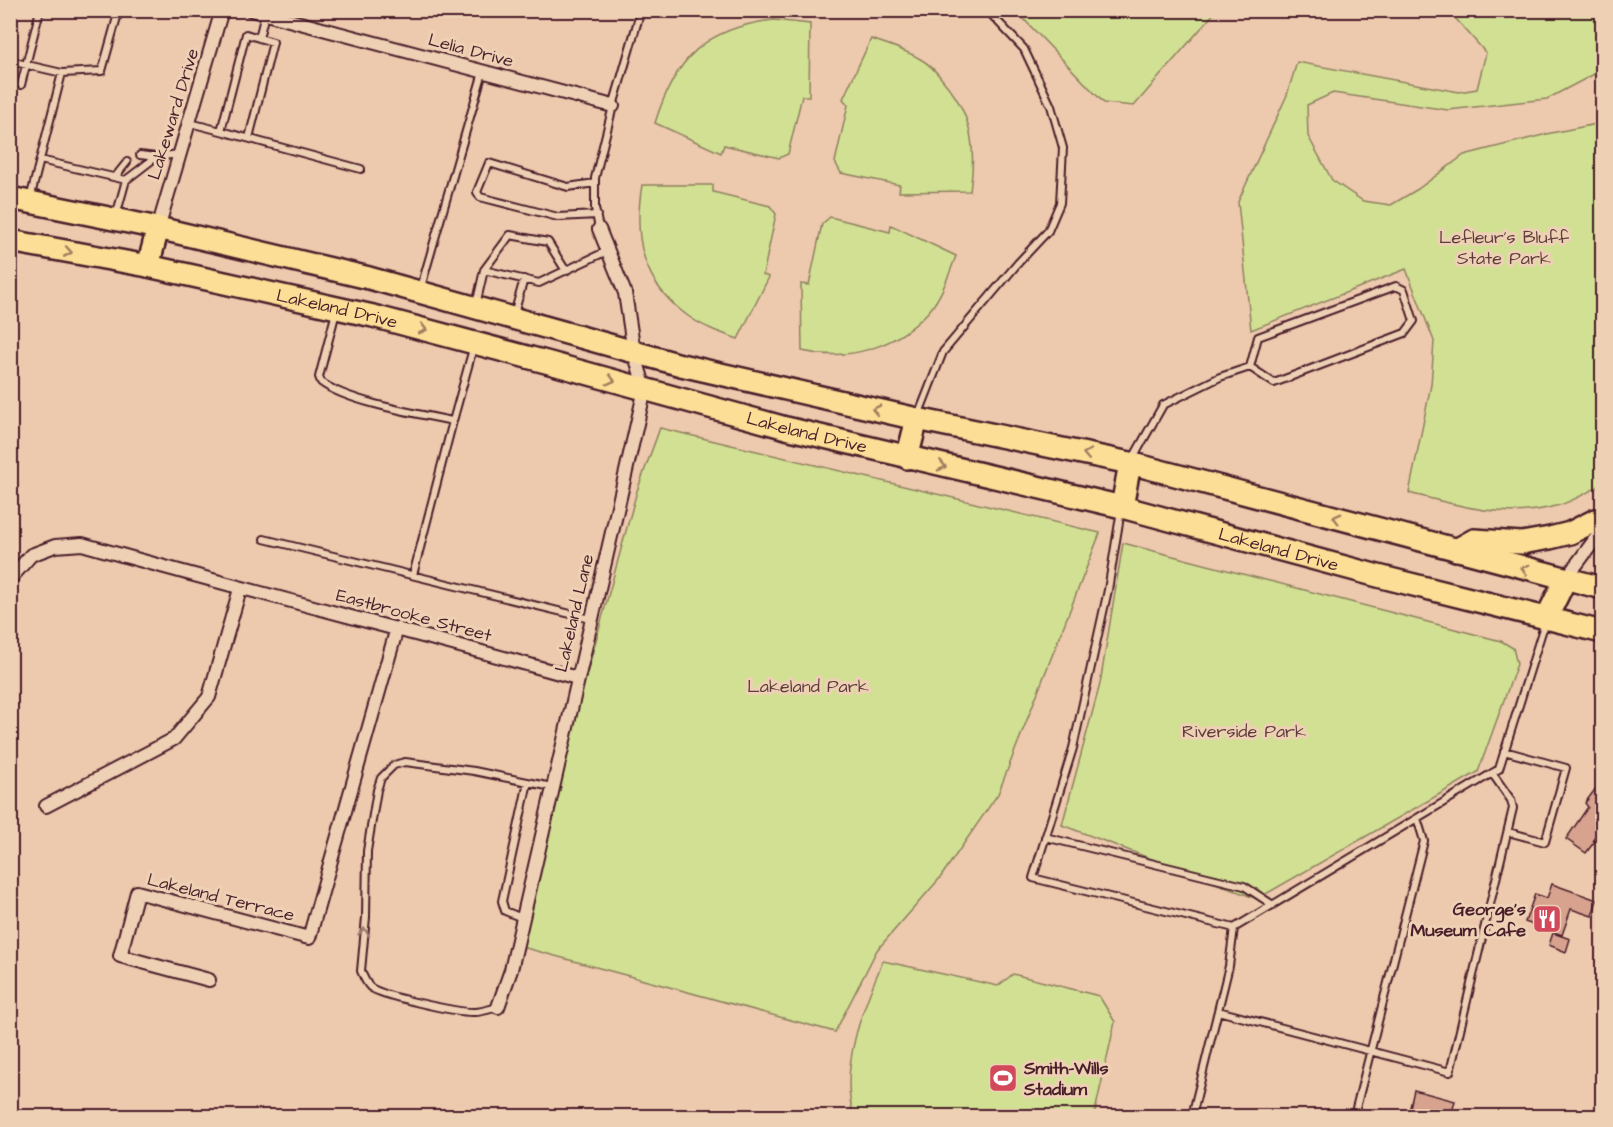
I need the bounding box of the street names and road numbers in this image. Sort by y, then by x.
street label: Lelia Drive [425,27,517,74]
street label: Lakeward Drive [142,45,205,183]
street label: Lakeland Drive [274,283,400,335]
street label: Lakeland Drive [744,406,870,460]
street label: Lakeland Drive [1216,522,1342,578]
street label: Lakeland Lane [549,551,600,674]
street label: Eastbrooke Street [333,583,495,648]
street label: Lakeland Terrace [145,867,297,928]

